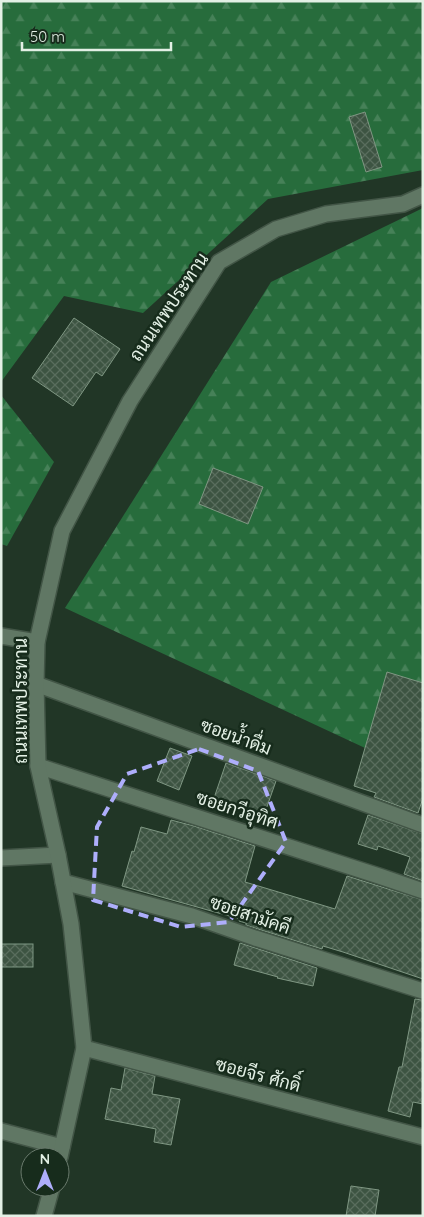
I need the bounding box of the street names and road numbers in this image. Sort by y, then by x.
street label: ถนนเทพประทาน [124,248,213,365]
street label: ถนนเทพประทาน [9,638,32,764]
street label: ซอยน้ำดื่ม [198,709,276,760]
street label: ซอยกวีอุทิศ [193,785,281,835]
street label: ซอยสามัคคี [207,889,294,939]
street label: ซอยจีร ศักดิ์ [213,1048,304,1097]

